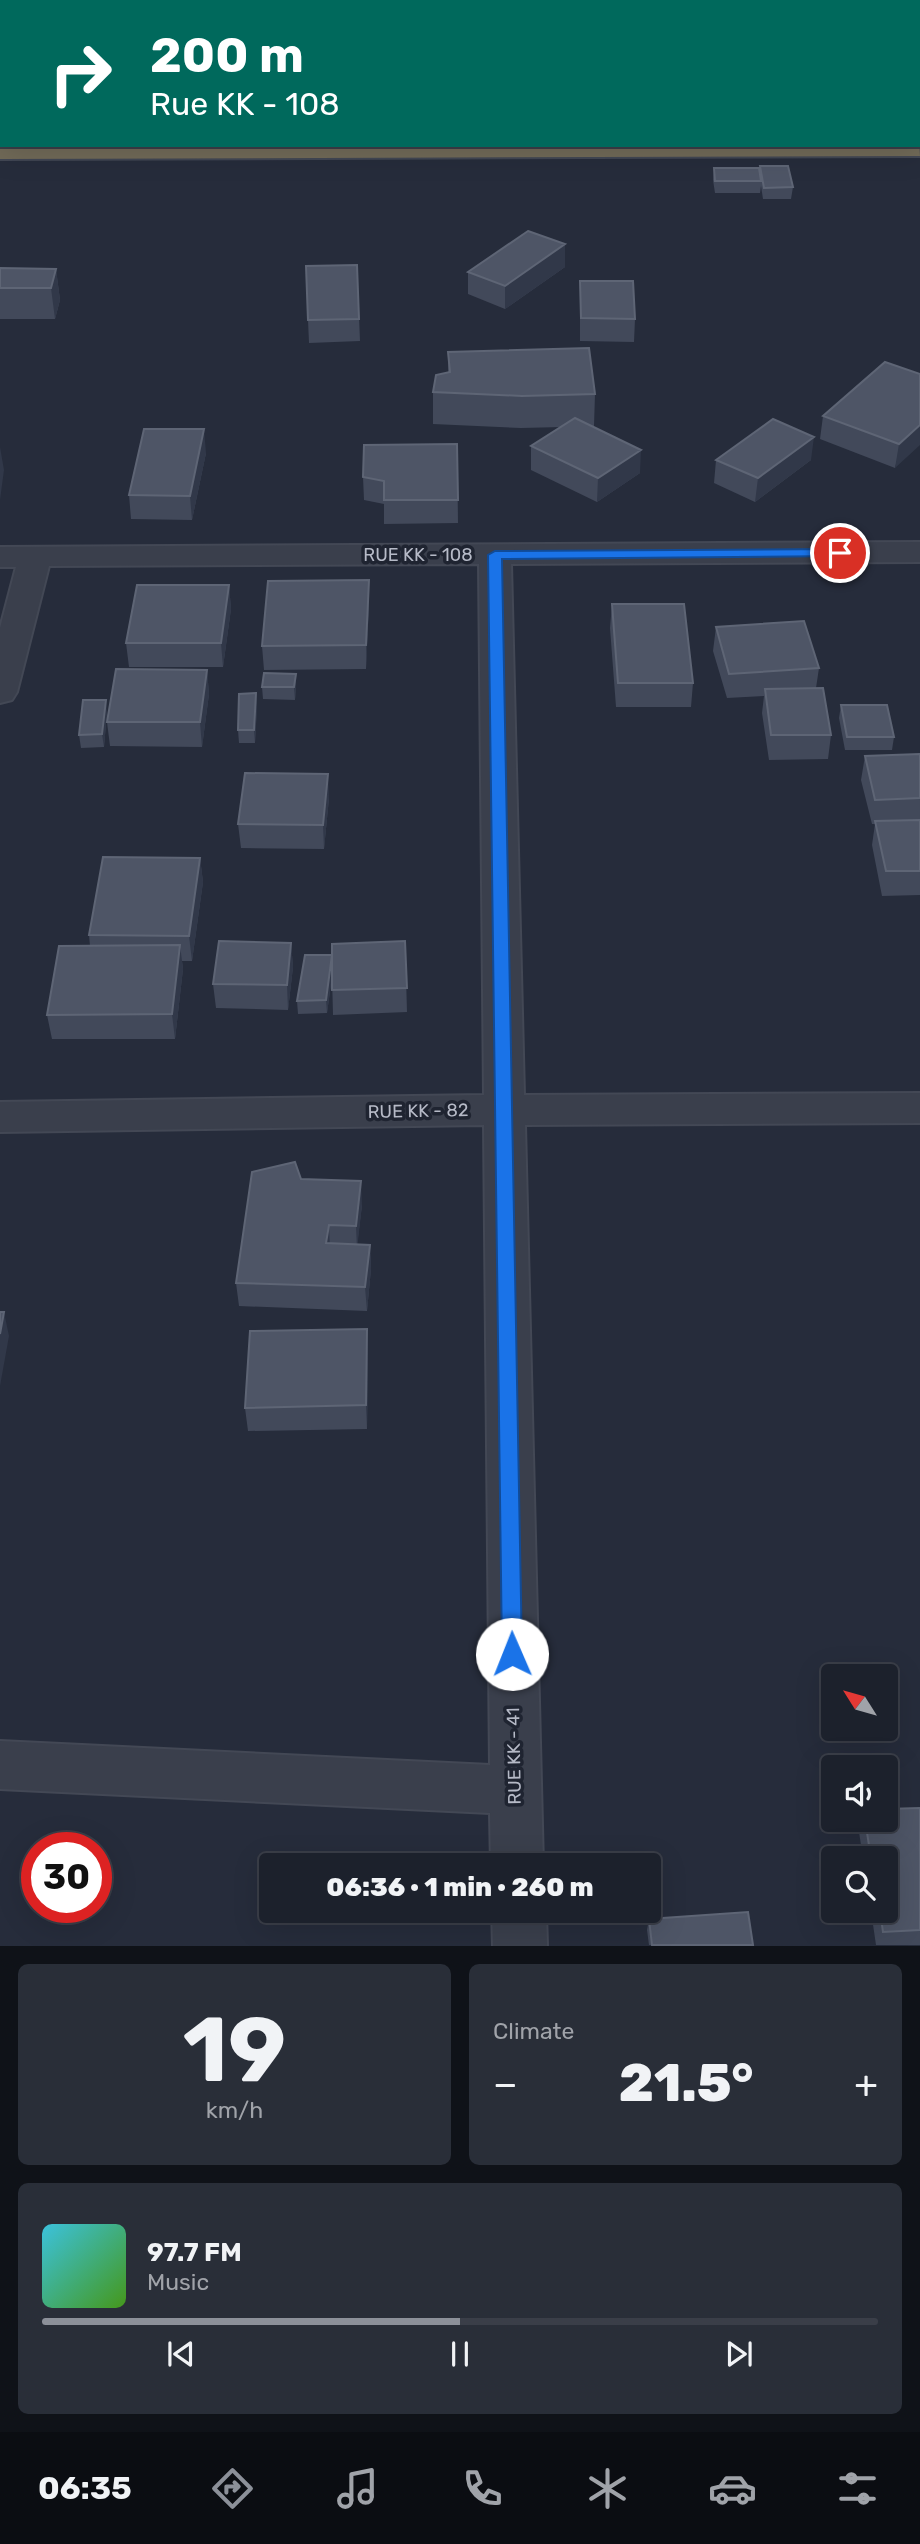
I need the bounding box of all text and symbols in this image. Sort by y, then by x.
text: 200 m [150,26,304,84]
icon: right [35,28,126,119]
text: Rue KK - 108 [150,85,340,123]
pin [810,523,870,583]
icon: arrive [821,534,859,572]
street label: RUE KK - 108 [363,544,473,566]
street label: RUE KK - 82 [367,1099,469,1123]
position arrow [475,1617,549,1691]
north arrow [821,1664,898,1741]
map controls [821,1664,898,1923]
street label: RUE KK - 41 [502,1707,526,1805]
button: sound [821,1755,898,1832]
speed limit sign: 30 [21,1832,112,1923]
button: search [821,1846,898,1923]
text: 06:36 · 1 min · 260 m [326,1872,594,1903]
text: 19 [183,1996,286,2104]
text: Climate [493,2017,574,2045]
text: 21.5° [619,2052,753,2114]
text: − [493,2061,518,2107]
text: + [854,2061,878,2107]
text: km/h [206,2096,263,2124]
text: 97.7 FM [147,2237,242,2268]
text: Music [147,2268,209,2296]
icon: previous [162,2335,200,2373]
icon: pause [441,2335,479,2373]
icon: next [720,2335,758,2373]
icon: directions [208,2464,257,2513]
icon: music [333,2464,382,2513]
icon: phone [458,2464,507,2513]
icon: climate [583,2464,632,2513]
icon: car [708,2464,757,2513]
icon: filters [833,2464,882,2513]
text: 06:35 [38,2469,132,2507]

